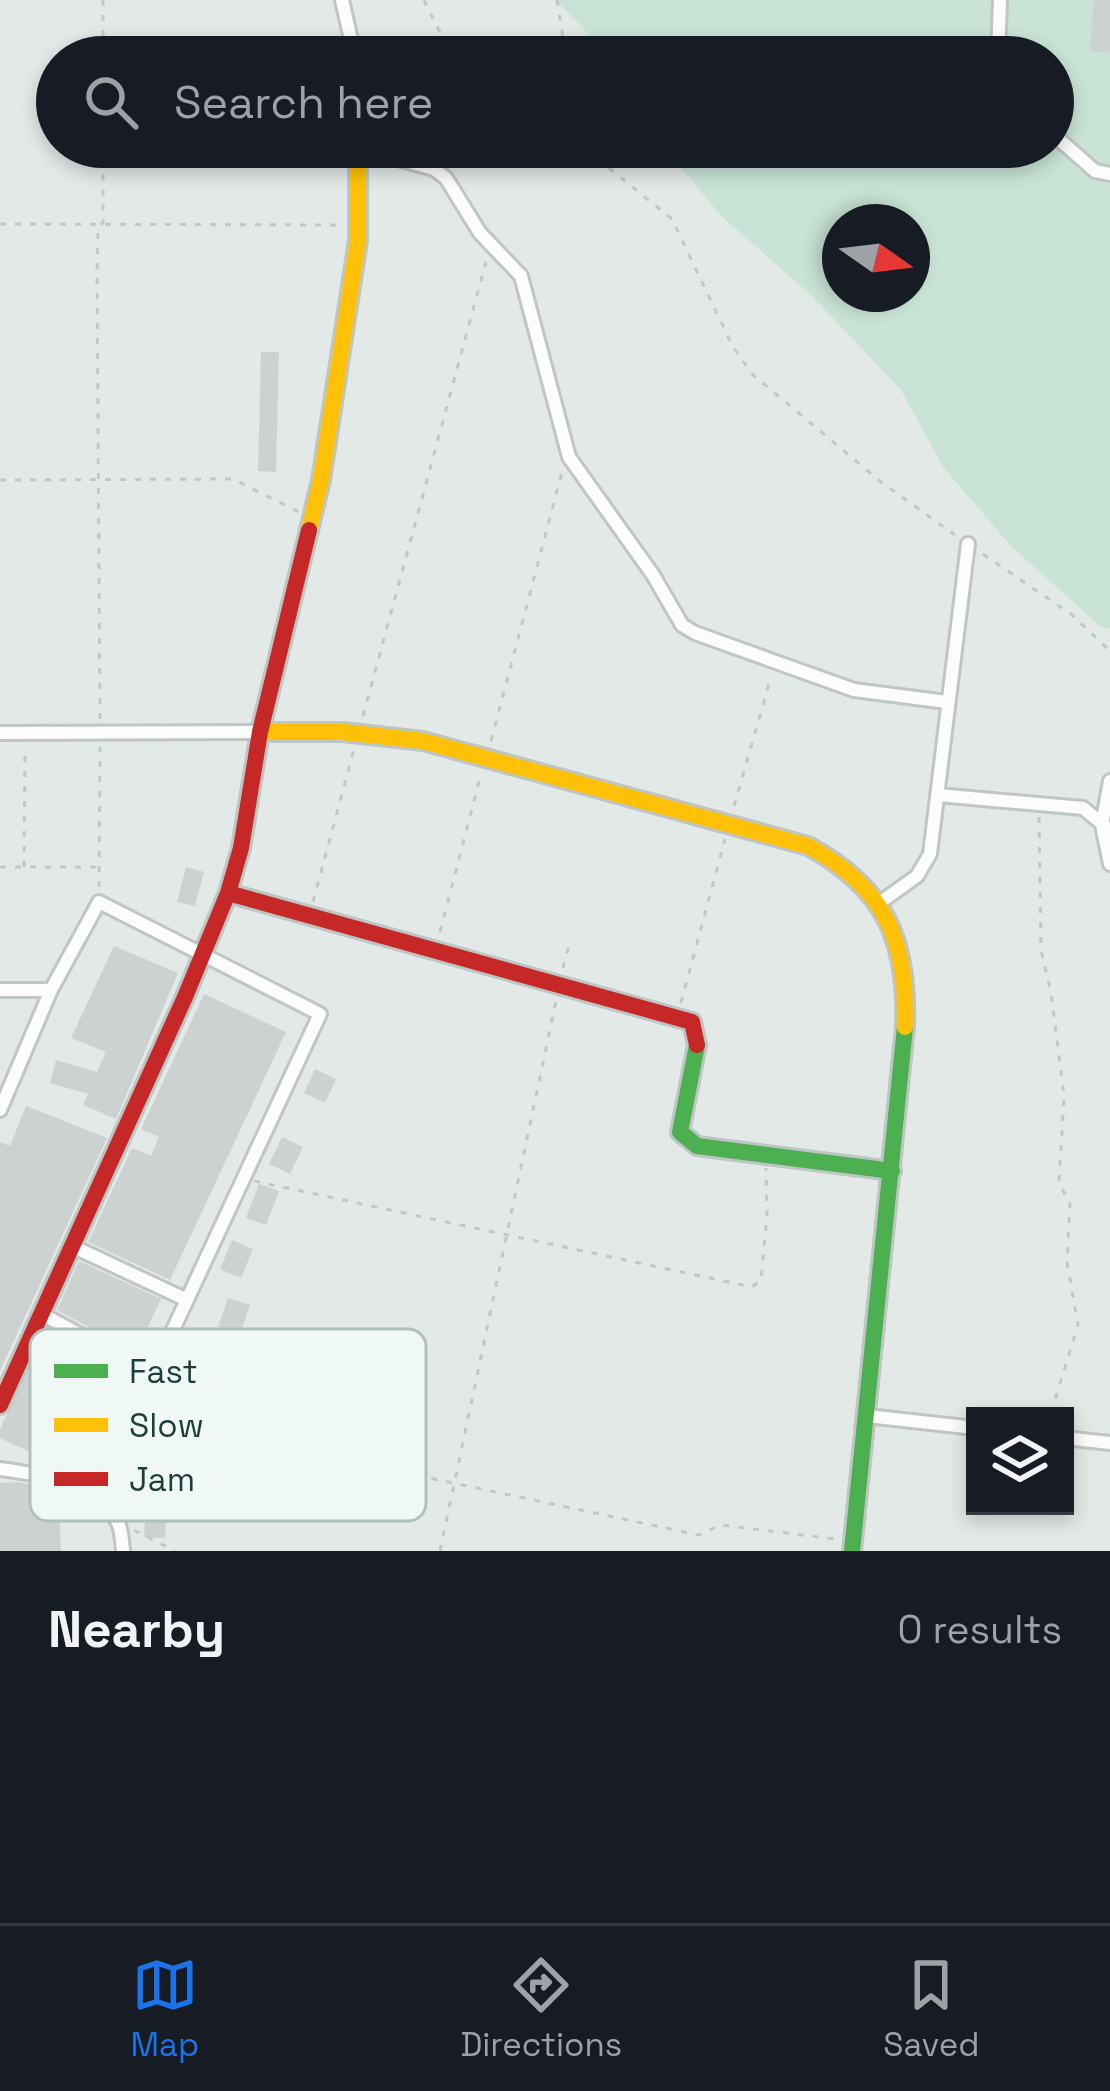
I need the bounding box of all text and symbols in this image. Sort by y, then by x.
search box [36,36,1074,168]
icon: search [78,69,144,135]
text: Search here [174,74,433,131]
north arrow [822,204,930,312]
legend [30,1329,426,1521]
text: Fast [129,1351,198,1393]
text: Slow [129,1405,204,1447]
map controls [966,1407,1074,1515]
button: layers [966,1407,1074,1515]
text: Jam [129,1459,195,1501]
text: Nearby [48,1597,225,1662]
text: 0 results [897,1605,1062,1654]
tab: Map [131,1952,199,2066]
tab: Directions [460,1952,622,2066]
tab: Saved [883,1952,979,2066]

